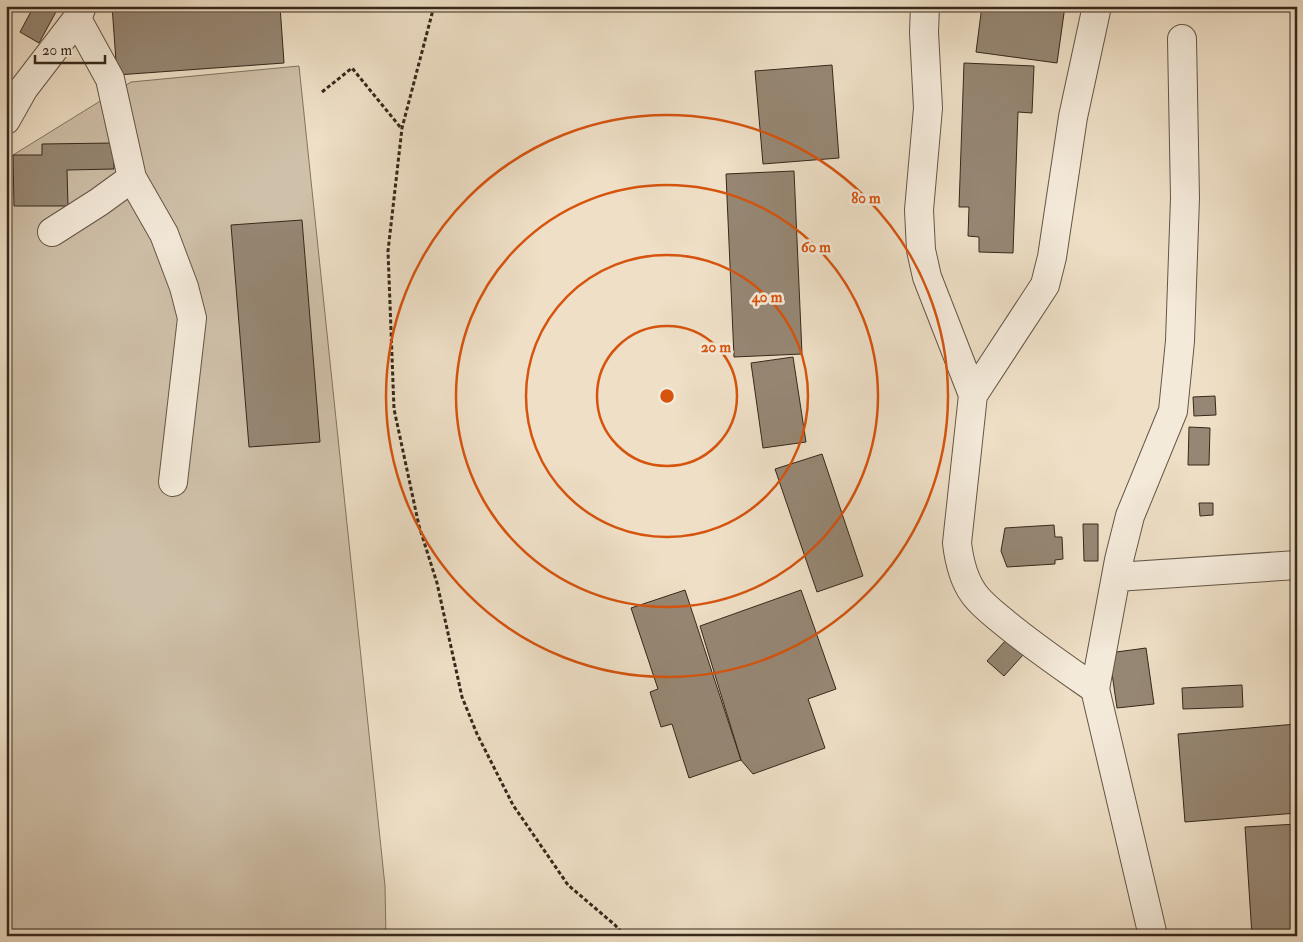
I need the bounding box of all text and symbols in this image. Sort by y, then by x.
scale bar [35,32,105,64]
text: 20 m [42,41,72,60]
text: 80 m [851,189,881,208]
text: 60 m [801,238,831,257]
text: 40 m [751,288,783,307]
text: 20 m [701,338,731,357]
centre of rings [658,387,676,405]

